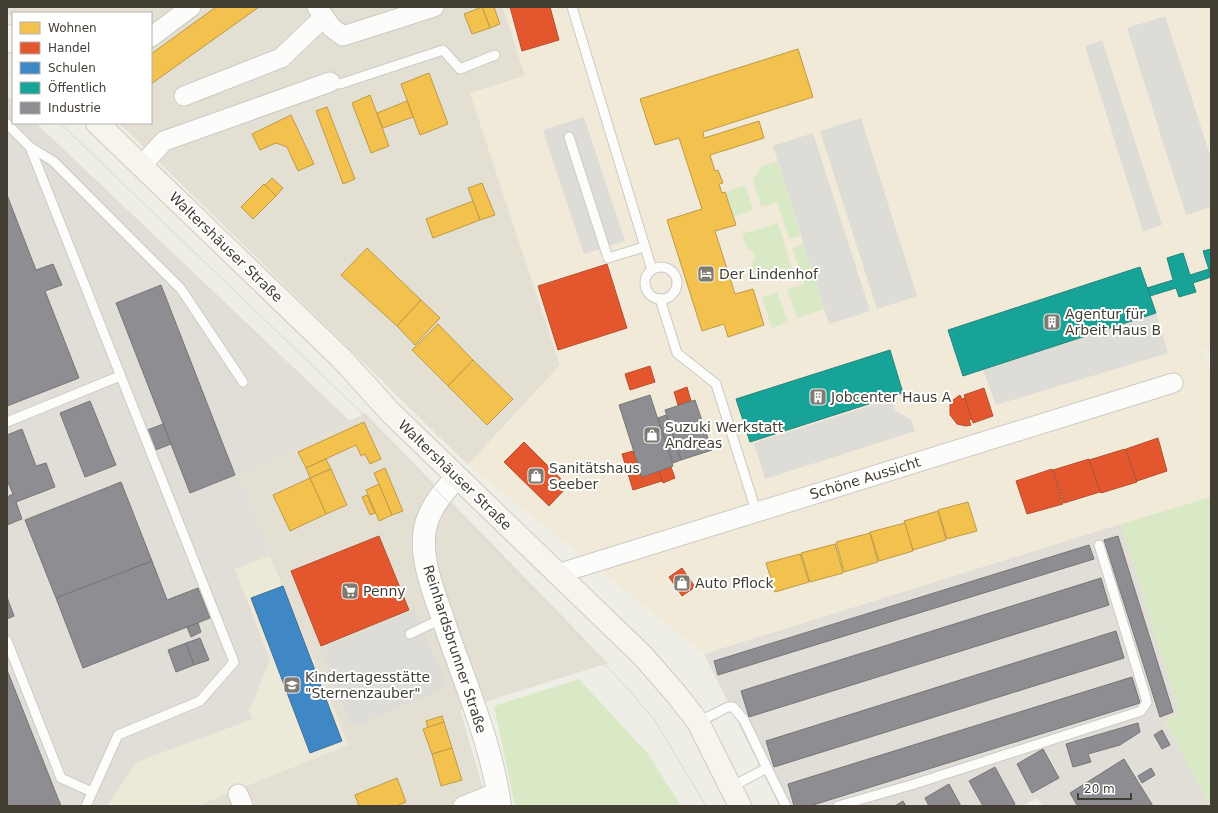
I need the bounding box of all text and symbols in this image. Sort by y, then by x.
legend [12,12,152,124]
text: Wohnen [48,21,97,35]
text: Handel [48,41,90,55]
text: Schulen [48,61,96,75]
text: Öffentlich [48,79,106,95]
text: Industrie [48,101,101,115]
street label: Waltershäuser Straße [166,189,286,305]
hotel icon: Der Lindenhof [696,264,716,284]
place label: Der Lindenhof [719,266,819,282]
place label: Agentur für Arbeit Haus B [1065,306,1161,338]
building icon: Agentur für Arbeit Haus B [1042,312,1062,332]
building icon: Jobcenter Haus A [808,387,828,407]
place label: Jobcenter Haus A [830,389,952,405]
street label: Waltershäuser Straße [395,417,515,533]
place label: Suzuki Werkstatt Andreas [665,419,784,451]
shop icon: Suzuki Werkstatt Andreas [642,425,662,445]
street label: Schöne Aussicht [808,453,923,502]
place label: Sanitätshaus Seeber [549,460,640,492]
shop icon: Sanitätshaus Seeber [526,466,546,486]
street label: Reinhardsbrunner Straße [420,563,490,735]
shop icon: Auto Pflock [672,573,692,593]
place label: Auto Pflock [695,575,774,591]
supermarket icon: Penny [340,581,360,601]
place label: Penny [363,583,406,599]
place label: Kindertagesstätte "Sternenzauber" [305,669,430,701]
school or university icon: Kindertagesstätte "Sternenzauber" [282,675,302,695]
scale bar [1078,775,1131,801]
text: 20 m [1084,782,1115,796]

